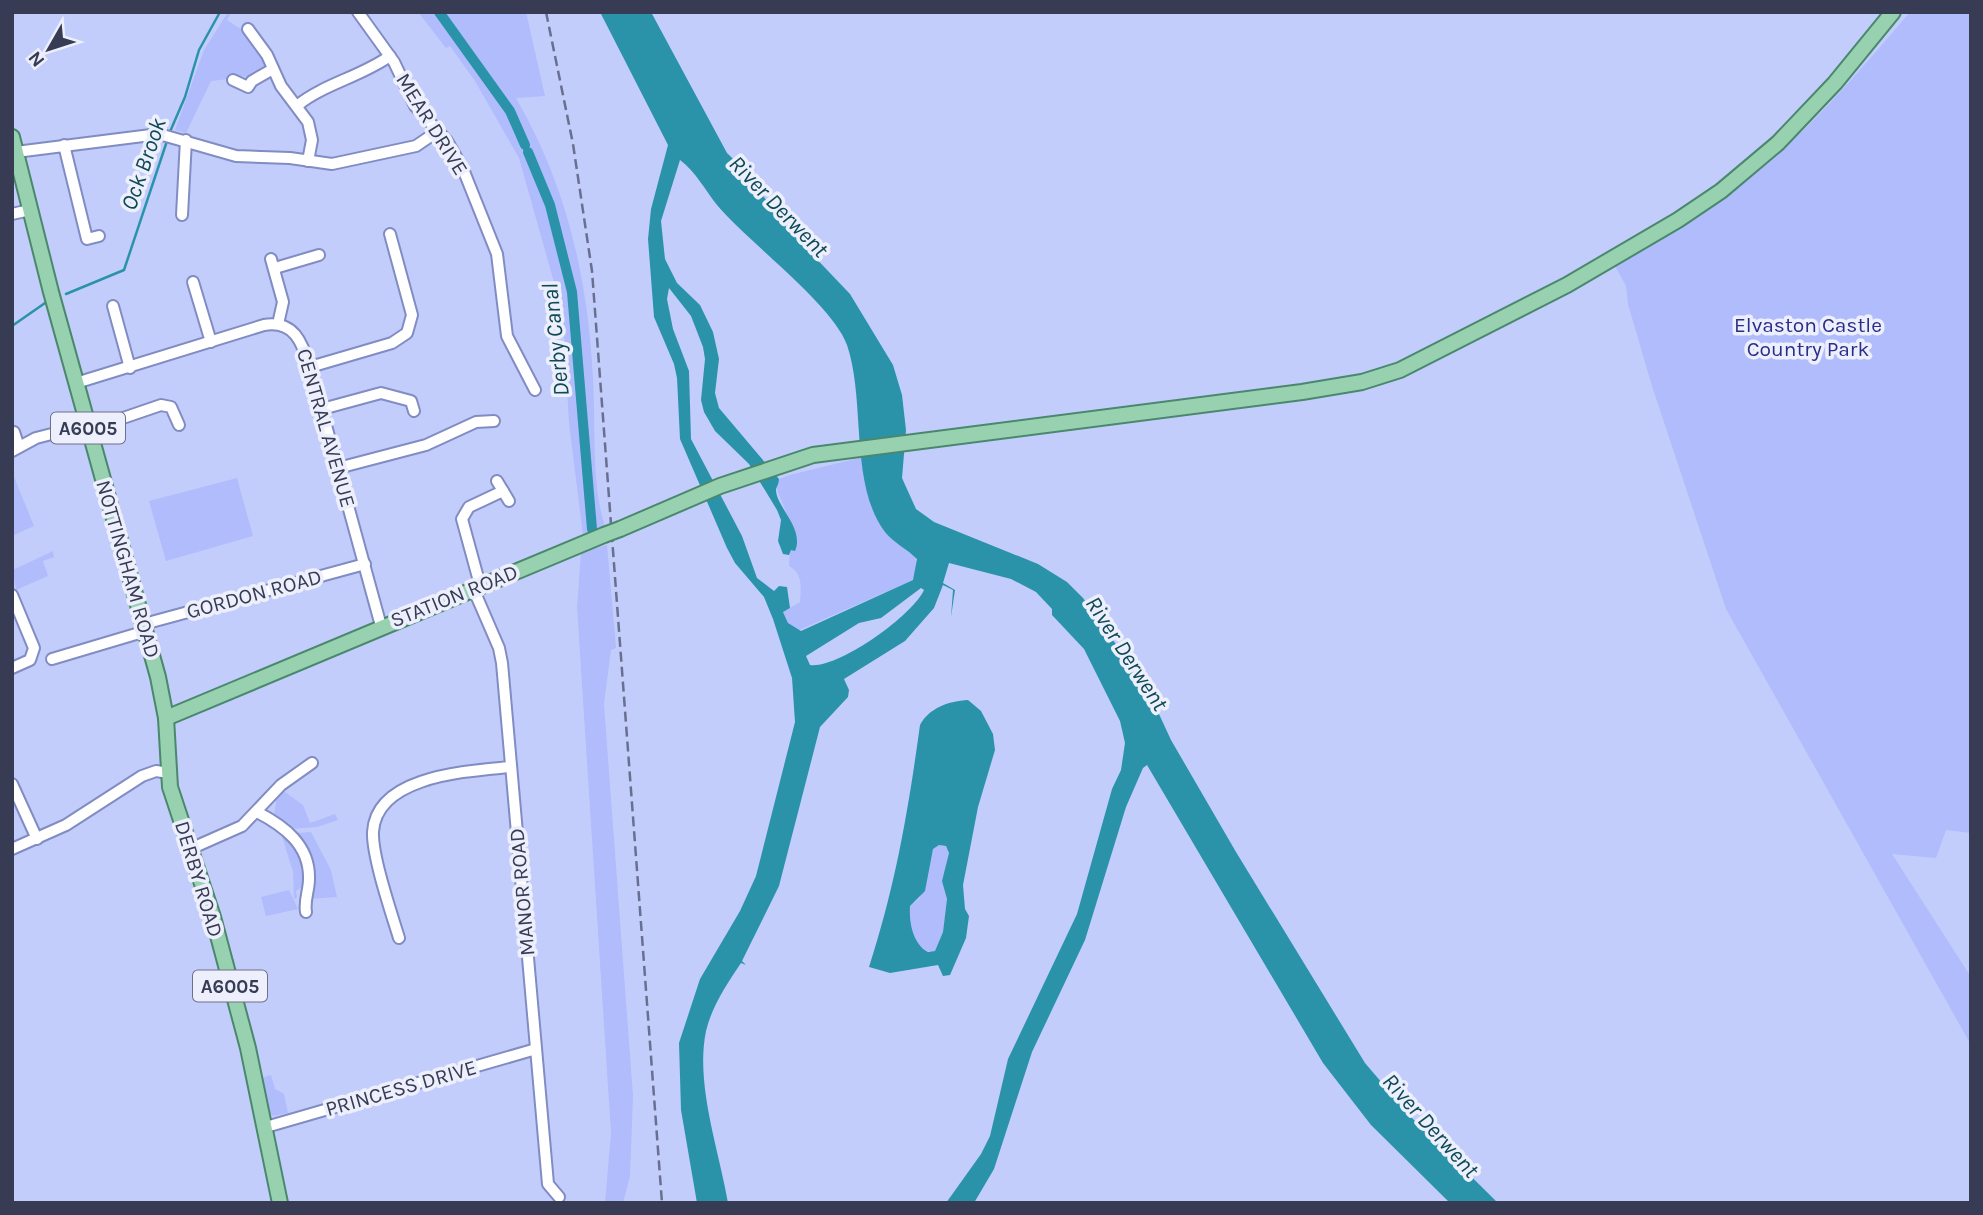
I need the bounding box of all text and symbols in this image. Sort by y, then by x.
north arrow [14,14,84,84]
text: N [24,47,49,71]
street label: MEAR DRIVE [391,69,473,179]
water label: Ock Brook [115,114,172,214]
water label: River Derwent [723,150,835,264]
water label: Derby Canal [536,282,575,398]
park label: Elvaston Castle Country Park [1734,313,1882,361]
street label: CENTRAL AVENUE [292,346,360,510]
road number: A6005 [51,412,125,444]
street label: NOTTINGHAM ROAD [91,477,165,661]
street label: STATION ROAD [387,560,521,632]
street label: GORDON ROAD [184,564,324,624]
water label: River Derwent [1080,591,1174,717]
street label: DERBY ROAD [170,818,228,940]
street label: MANOR ROAD [504,827,540,957]
road number: A6005 [193,970,267,1002]
street label: PRINCESS DRIVE [323,1055,479,1121]
water label: River Derwent [1377,1068,1485,1184]

